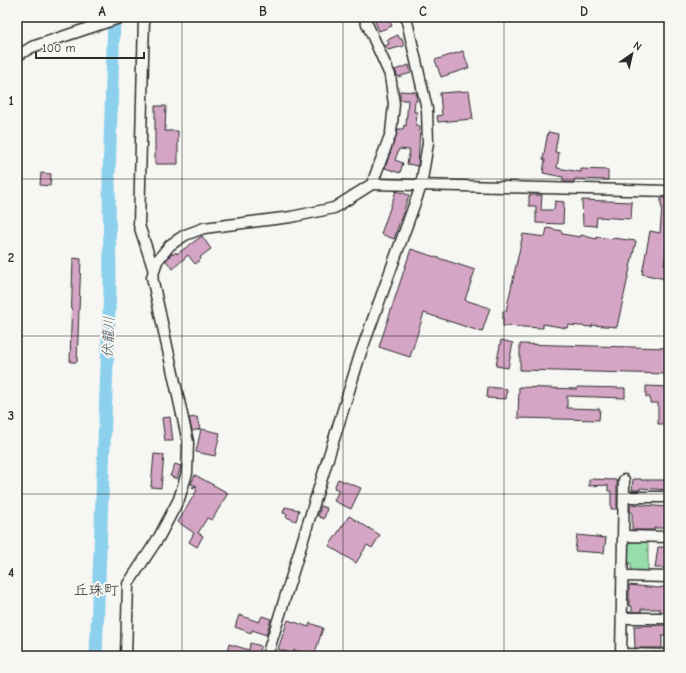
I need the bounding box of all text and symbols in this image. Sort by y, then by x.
text: A [98,4,106,19]
text: B [259,4,267,19]
text: C [419,4,427,19]
text: D [580,4,588,19]
scale bar [36,34,144,60]
north arrow [612,34,652,74]
text: N [631,39,644,54]
text: 100 m [42,41,75,55]
text: 1 [8,93,14,108]
text: 2 [8,250,14,265]
water label: 伏籠川 [99,316,118,358]
text: 3 [8,408,14,423]
text: 4 [8,565,14,580]
district label: 丘珠町 [73,581,119,599]

